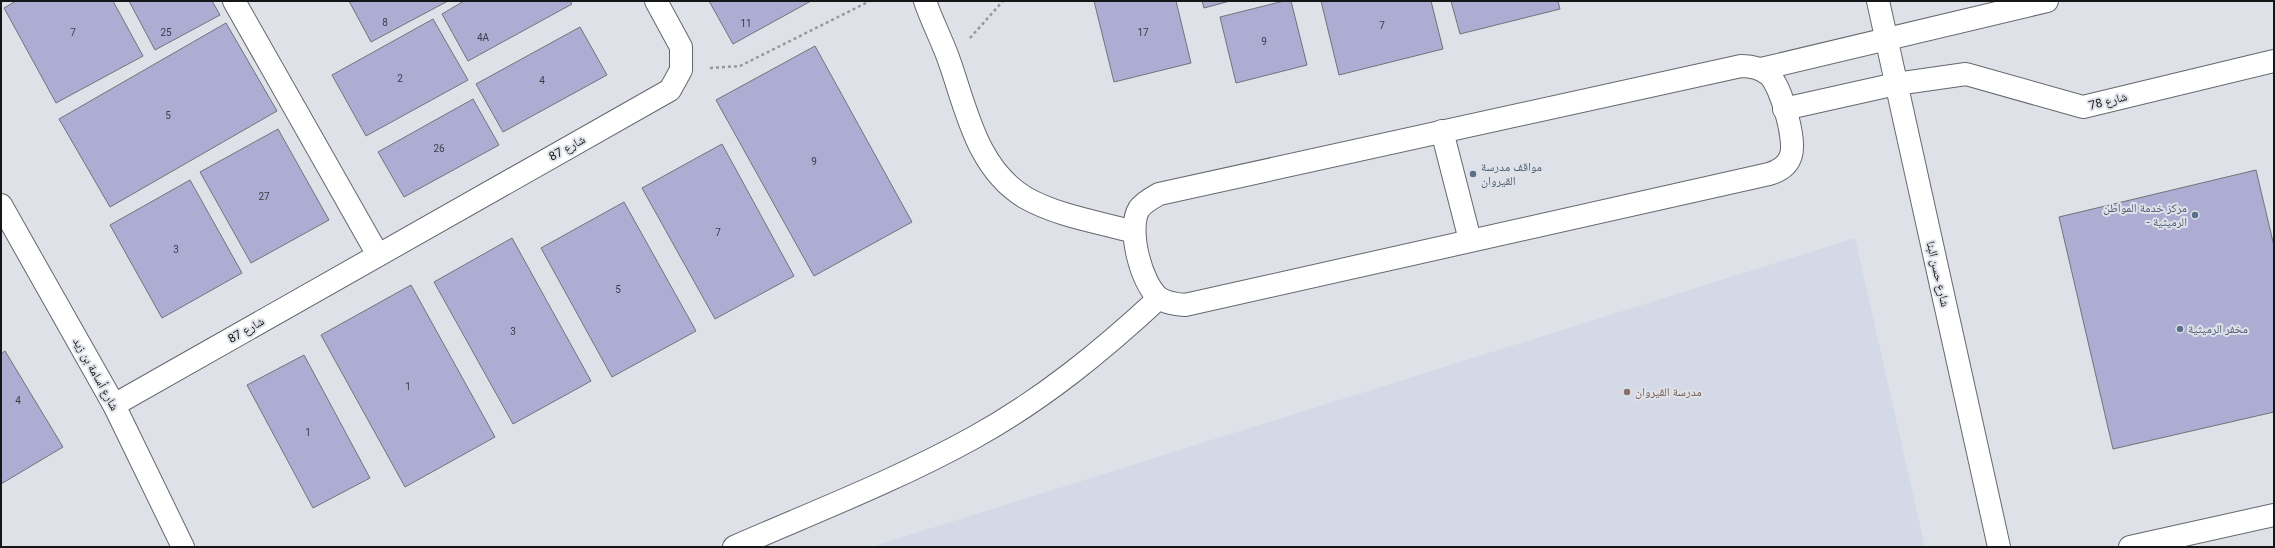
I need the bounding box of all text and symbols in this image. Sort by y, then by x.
house number: 8 [382,17,388,28]
house number: 11 [740,18,752,29]
house number: 7 [1379,20,1385,31]
house number: 7 [70,27,76,38]
house number: 25 [160,27,172,38]
house number: 17 [1137,27,1149,38]
house number: 4A [477,32,490,43]
house number: 9 [1261,36,1267,47]
house number: 2 [397,73,403,84]
house number: 4 [539,75,545,86]
street label: شارع 78 [2087,89,2129,114]
house number: 5 [165,110,171,121]
street label: شارع 87 [546,132,588,165]
house number: 26 [433,143,445,154]
house number: 9 [811,156,817,167]
place label: مواقف مدرسة القيروان [1481,160,1542,188]
marker: مواقف مدرسة القيروان [1468,169,1478,179]
house number: 27 [258,191,270,202]
place label: مركز خدمة المواطن - الرميثية [2103,201,2187,229]
marker: مركز خدمة المواطن - الرميثية [2190,210,2200,220]
house number: 7 [715,227,721,238]
street label: شارع حسن البنا [1923,240,1952,308]
house number: 3 [173,244,179,255]
house number: 5 [615,284,621,295]
street label: شارع 87 [225,314,267,347]
place label: مخفر الرميثية [2188,322,2248,336]
marker: مخفر الرميثية [2175,324,2185,334]
house number: 3 [510,326,516,337]
street label: شارع أسامة بن زيد [69,335,122,413]
house number: 1 [405,381,411,392]
place label: مدرسة القيروان [1635,385,1702,399]
marker: مدرسة القيروان [1622,387,1632,397]
house number: 4 [15,395,21,406]
house number: 1 [305,427,311,438]

